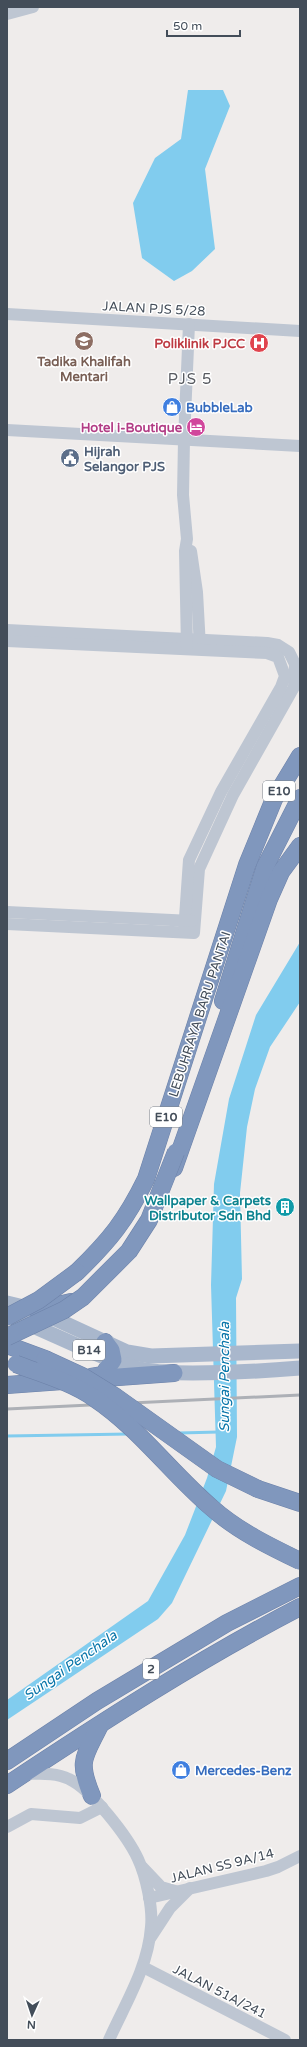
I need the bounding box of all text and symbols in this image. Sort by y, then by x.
scale bar [167,12,240,38]
text: 50 m [173,19,202,33]
street label: JALAN PJS 5/28 [102,298,206,320]
school or university icon: Tadika Khalifah Mentari [73,330,95,352]
hospital icon: Poliklinik PJCC [248,332,270,354]
place label: Poliklinik PJCC [154,336,245,352]
place label: Tadika Khalifah Mentari [36,354,131,385]
district label: PJS 5 [168,370,212,388]
shop icon: BubbleLab [161,396,183,418]
place label: BubbleLab [186,400,253,416]
hotel icon: Hotel i-Boutique [185,416,207,438]
place label: Hotel i-Boutique [81,420,183,436]
place label: Hijrah Selangor PJS [84,444,165,475]
public building icon: Hijrah Selangor PJS [59,447,81,469]
road number: E10 [263,781,295,801]
street label: LEBUHRAYA BARU PANTAI [166,929,234,1099]
road number: E10 [150,1107,182,1127]
place label: Wallpaper & Carpets Distributor Sdn Bhd [144,1193,271,1224]
building icon: Wallpaper & Carpets Distributor Sdn Bhd [274,1196,296,1218]
water label: Sungai Penchala [216,1321,233,1432]
road number: B14 [73,1340,105,1360]
water label: Sungai Penchala [20,1626,121,1704]
road number: 2 [143,1659,159,1679]
shop icon: Mercedes-Benz [170,1759,192,1781]
place label: Mercedes-Benz [195,1763,292,1779]
street label: JALAN SS 9A/14 [169,1845,276,1887]
street label: JALAN 51A/241 [170,1961,269,2022]
north arrow [12,1995,52,2035]
text: N [27,2018,36,2031]

